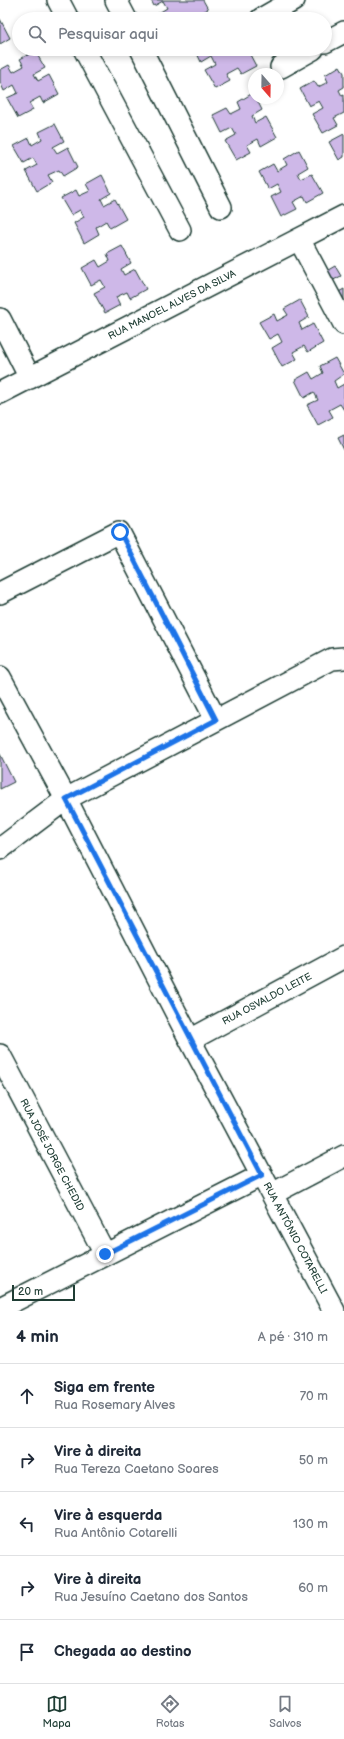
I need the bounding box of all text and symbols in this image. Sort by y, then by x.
search box [12,12,332,56]
icon: search [26,23,48,45]
text: Pesquisar aqui [58,25,158,44]
north arrow [248,68,284,104]
street label: RUA MANOEL ALVES DA SILVA [106,267,239,342]
route start [111,523,129,541]
street label: RUA OSVALDO LEITE [220,970,314,1028]
street label: RUA JOSÉ JORGE CHEDID [17,1097,87,1213]
street label: RUA ANTÔNIO COTARELLI [261,1180,329,1296]
route end [96,1245,114,1263]
scale bar [12,1283,75,1302]
text: 20 m [18,1285,43,1298]
text: 4 min [16,1327,59,1347]
text: A pé · 310 m [258,1329,328,1345]
text: Siga em frente [54,1378,155,1397]
icon: ahead [16,1385,38,1407]
text: 70 m [300,1388,328,1404]
text: Rua Rosemary Alves [54,1397,175,1413]
text: Vire à direita [54,1442,141,1461]
icon: right [16,1449,38,1471]
text: 50 m [299,1452,328,1468]
text: Rua Tereza Caetano Soares [54,1461,219,1477]
text: Vire à esquerda [54,1506,162,1525]
icon: left [16,1513,38,1535]
text: 130 m [293,1516,328,1532]
text: Rua Antônio Cotarelli [54,1525,177,1541]
text: Vire à direita [54,1570,141,1589]
icon: right [16,1577,38,1599]
text: 60 m [298,1580,328,1596]
text: Rua Jesuíno Caetano dos Santos [54,1589,248,1605]
icon: arrive [16,1641,38,1663]
text: Chegada ao destino [54,1642,192,1661]
tab: Mapa [42,1693,71,1730]
tab: Rotas [156,1693,184,1730]
tab: Salvos [269,1693,302,1730]

